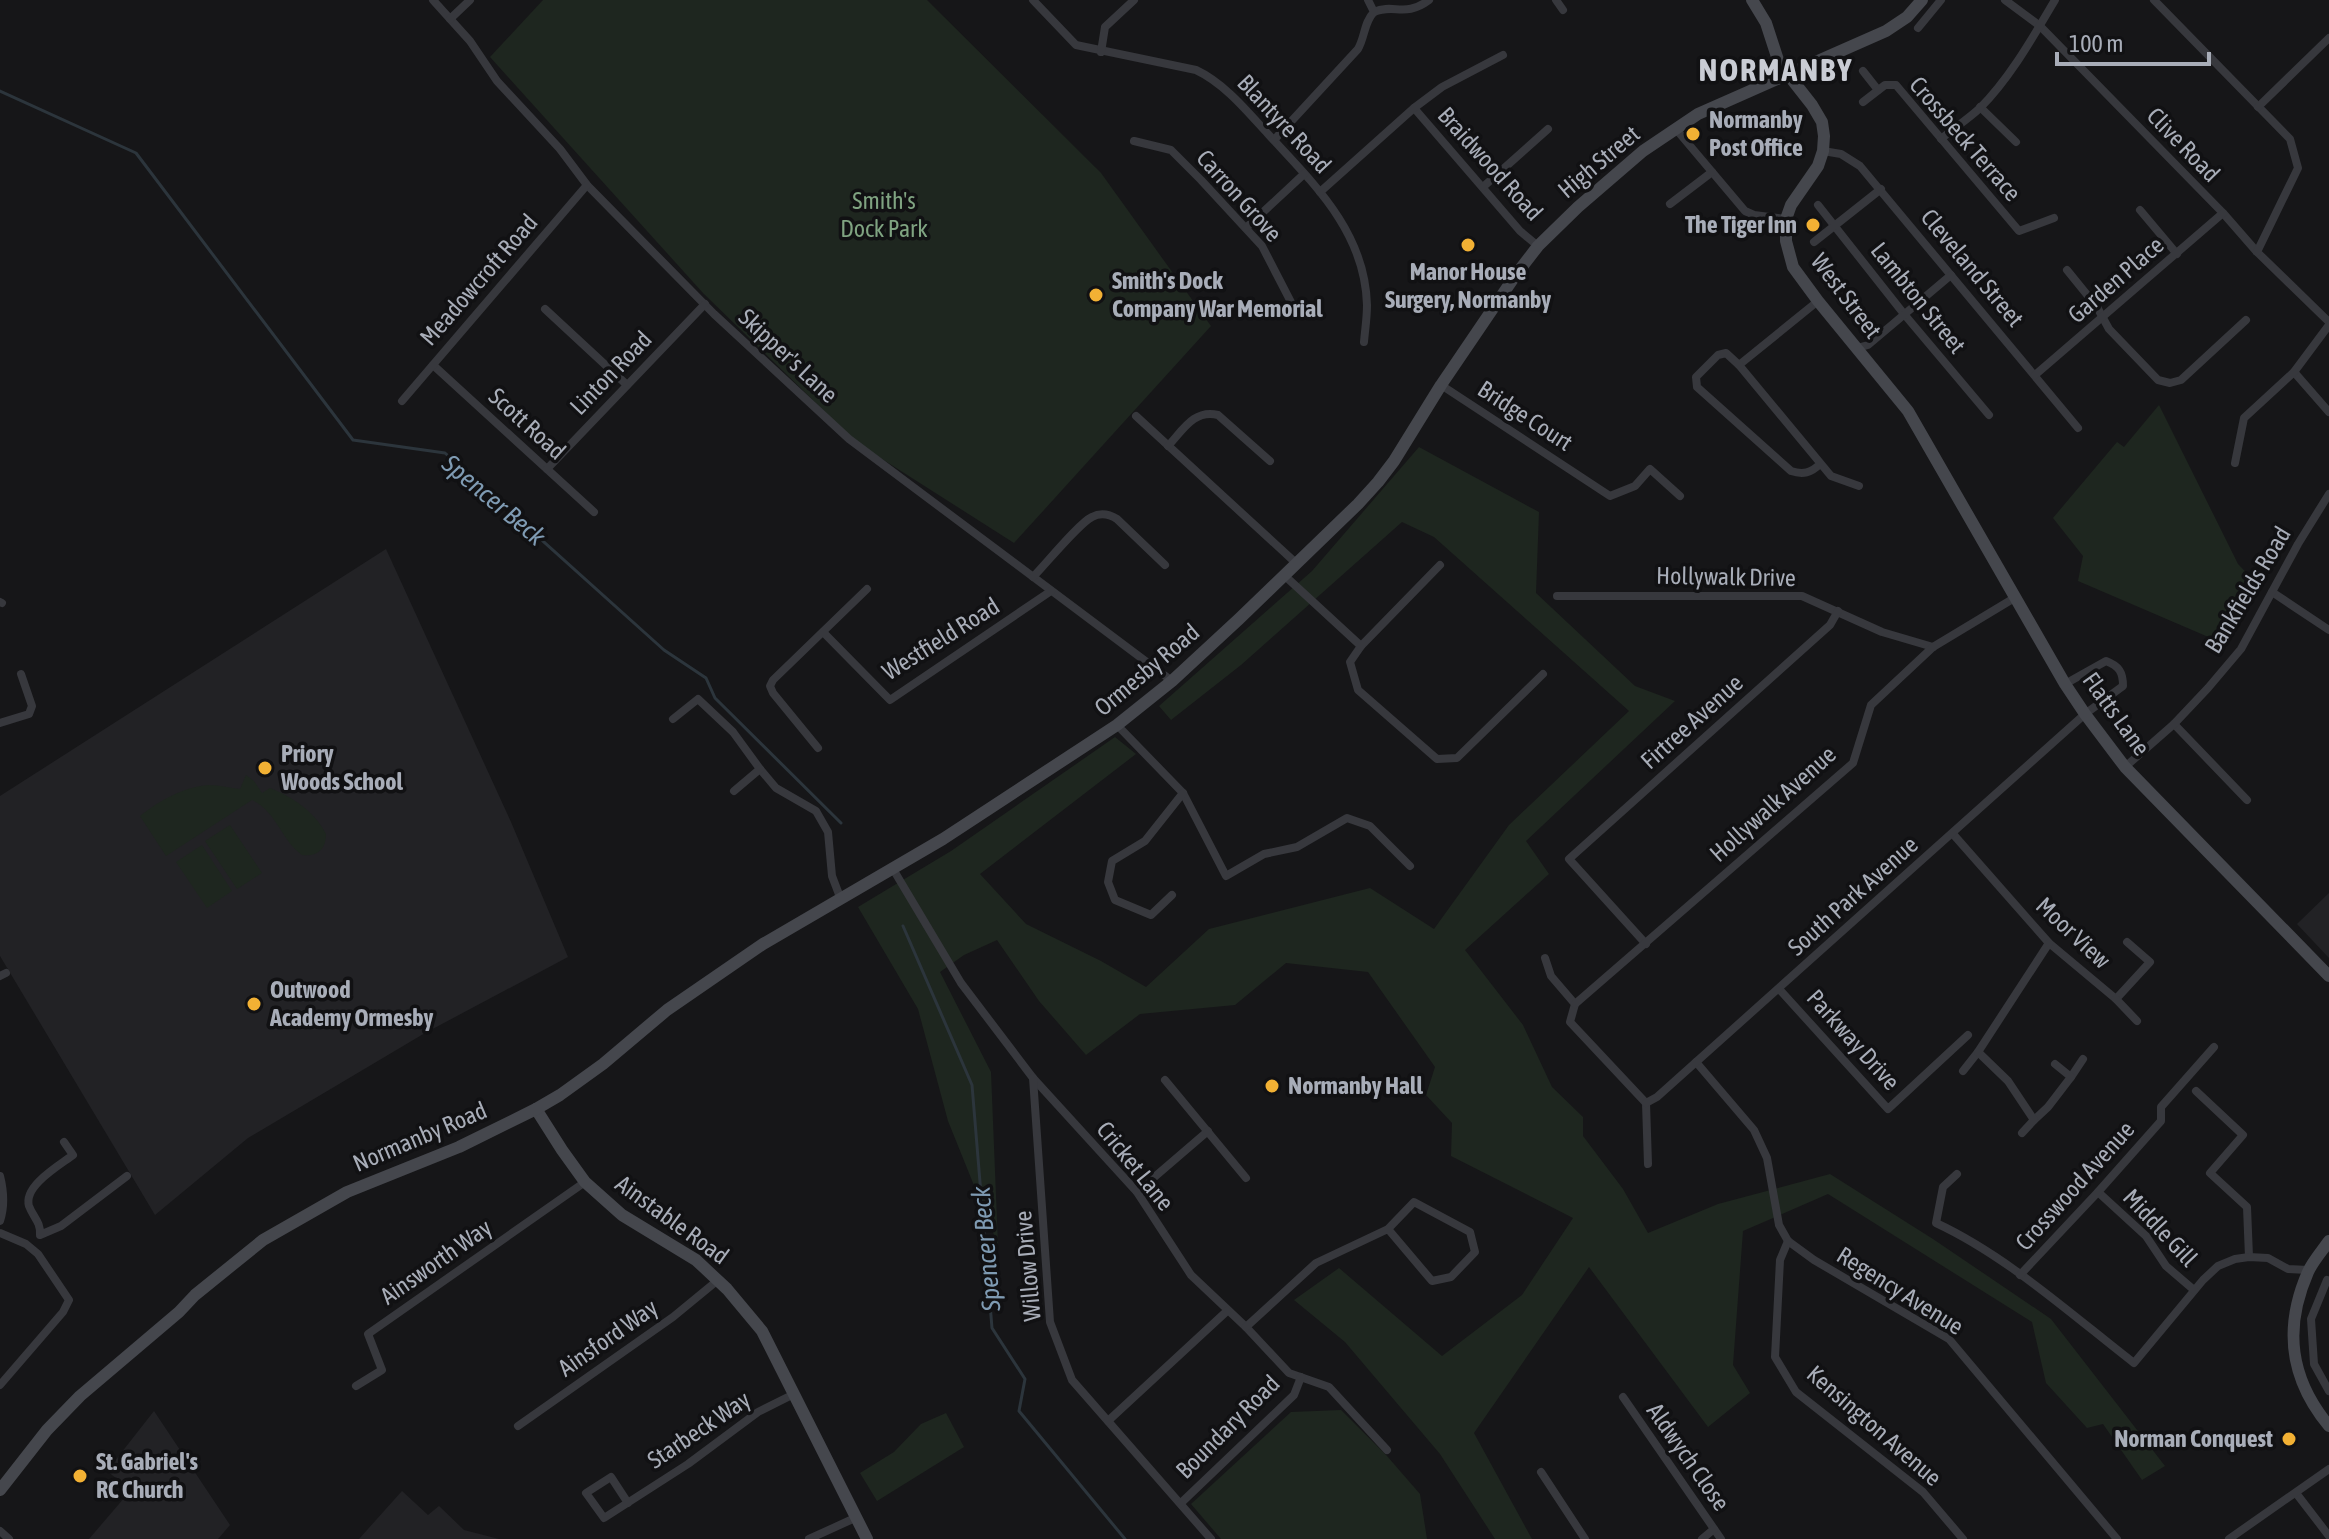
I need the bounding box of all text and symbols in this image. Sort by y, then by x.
scale bar [2057,16,2209,66]
text: 100 m [2069,30,2123,57]
district label: NORMANBY [1699,51,1853,88]
street label: Blantyre Road [1232,69,1337,178]
street label: Crossbeck Terrace [1904,71,2027,206]
street label: Braidwood Road [1432,101,1548,226]
street label: Clive Road [2142,102,2225,187]
place label: Normanby Post Office [1709,106,1803,161]
street label: High Street [1553,120,1645,203]
marker: Normanby Post Office [1684,125,1702,143]
street label: Carron Grove [1191,144,1287,247]
park label: Smith's Dock Park [840,187,928,242]
street label: Cleveland Street [1916,204,2029,332]
street label: Meadowcroft Road [414,209,543,351]
place label: The Tiger Inn [1685,211,1797,238]
marker: The Tiger Inn [1804,216,1822,234]
street label: Garden Place [2063,231,2169,328]
marker: Manor House Surgery, Normanby [1459,236,1477,254]
street label: Lambton Street [1866,237,1971,359]
street label: West Street [1806,248,1887,343]
place label: Manor House Surgery, Normanby [1385,258,1551,313]
place label: Smith's Dock Company War Memorial [1112,267,1323,322]
marker: Smith's Dock Company War Memorial [1087,286,1105,304]
street label: Skipper's Lane [733,303,843,408]
street label: Linton Road [564,325,657,420]
street label: Bridge Court [1473,375,1577,456]
street label: Scott Road [484,382,571,465]
water label: Spencer Beck [436,448,552,552]
street label: Bankfields Road [2199,522,2296,658]
street label: Hollywalk Drive [1656,562,1796,591]
street label: Westfield Road [877,592,1004,685]
street label: Ormesby Road [1089,618,1204,721]
street label: Flatts Lane [2077,667,2155,760]
street label: Firtree Avenue [1635,669,1748,774]
place label: Priory Woods School [280,740,404,795]
street label: Hollywalk Avenue [1704,740,1841,867]
marker: Priory Woods School [256,759,274,777]
street label: South Park Avenue [1782,831,1923,961]
street label: Moor View [2031,892,2116,974]
place label: Outwood Academy Ormesby [269,976,433,1031]
street label: Parkway Drive [1801,984,1905,1095]
marker: Outwood Academy Ormesby [245,995,263,1013]
place label: Normanby Hall [1288,1072,1423,1099]
marker: Normanby Hall [1263,1077,1281,1095]
street label: Normanby Road [349,1096,491,1177]
street label: Cricket Lane [1091,1116,1179,1216]
street label: Crosswood Avenue [2010,1116,2139,1256]
street label: Ainstable Road [611,1170,734,1270]
street label: Middle Gill [2118,1183,2203,1272]
water label: Spencer Beck [966,1185,1006,1314]
street label: Willow Drive [1009,1210,1046,1322]
street label: Ainsworth Way [375,1213,496,1310]
street label: Regency Avenue [1832,1241,1968,1340]
street label: Ainsford Way [553,1294,663,1382]
street label: Kensington Avenue [1802,1360,1947,1491]
street label: Boundary Road [1171,1370,1285,1484]
street label: Starbeck Way [642,1385,755,1474]
street label: Aldwych Close [1642,1398,1735,1515]
place label: Norman Conquest [2114,1425,2273,1452]
marker: Norman Conquest [2280,1430,2298,1448]
place label: St. Gabriel's RC Church [96,1448,199,1503]
marker: St. Gabriel's RC Church [71,1467,89,1485]

